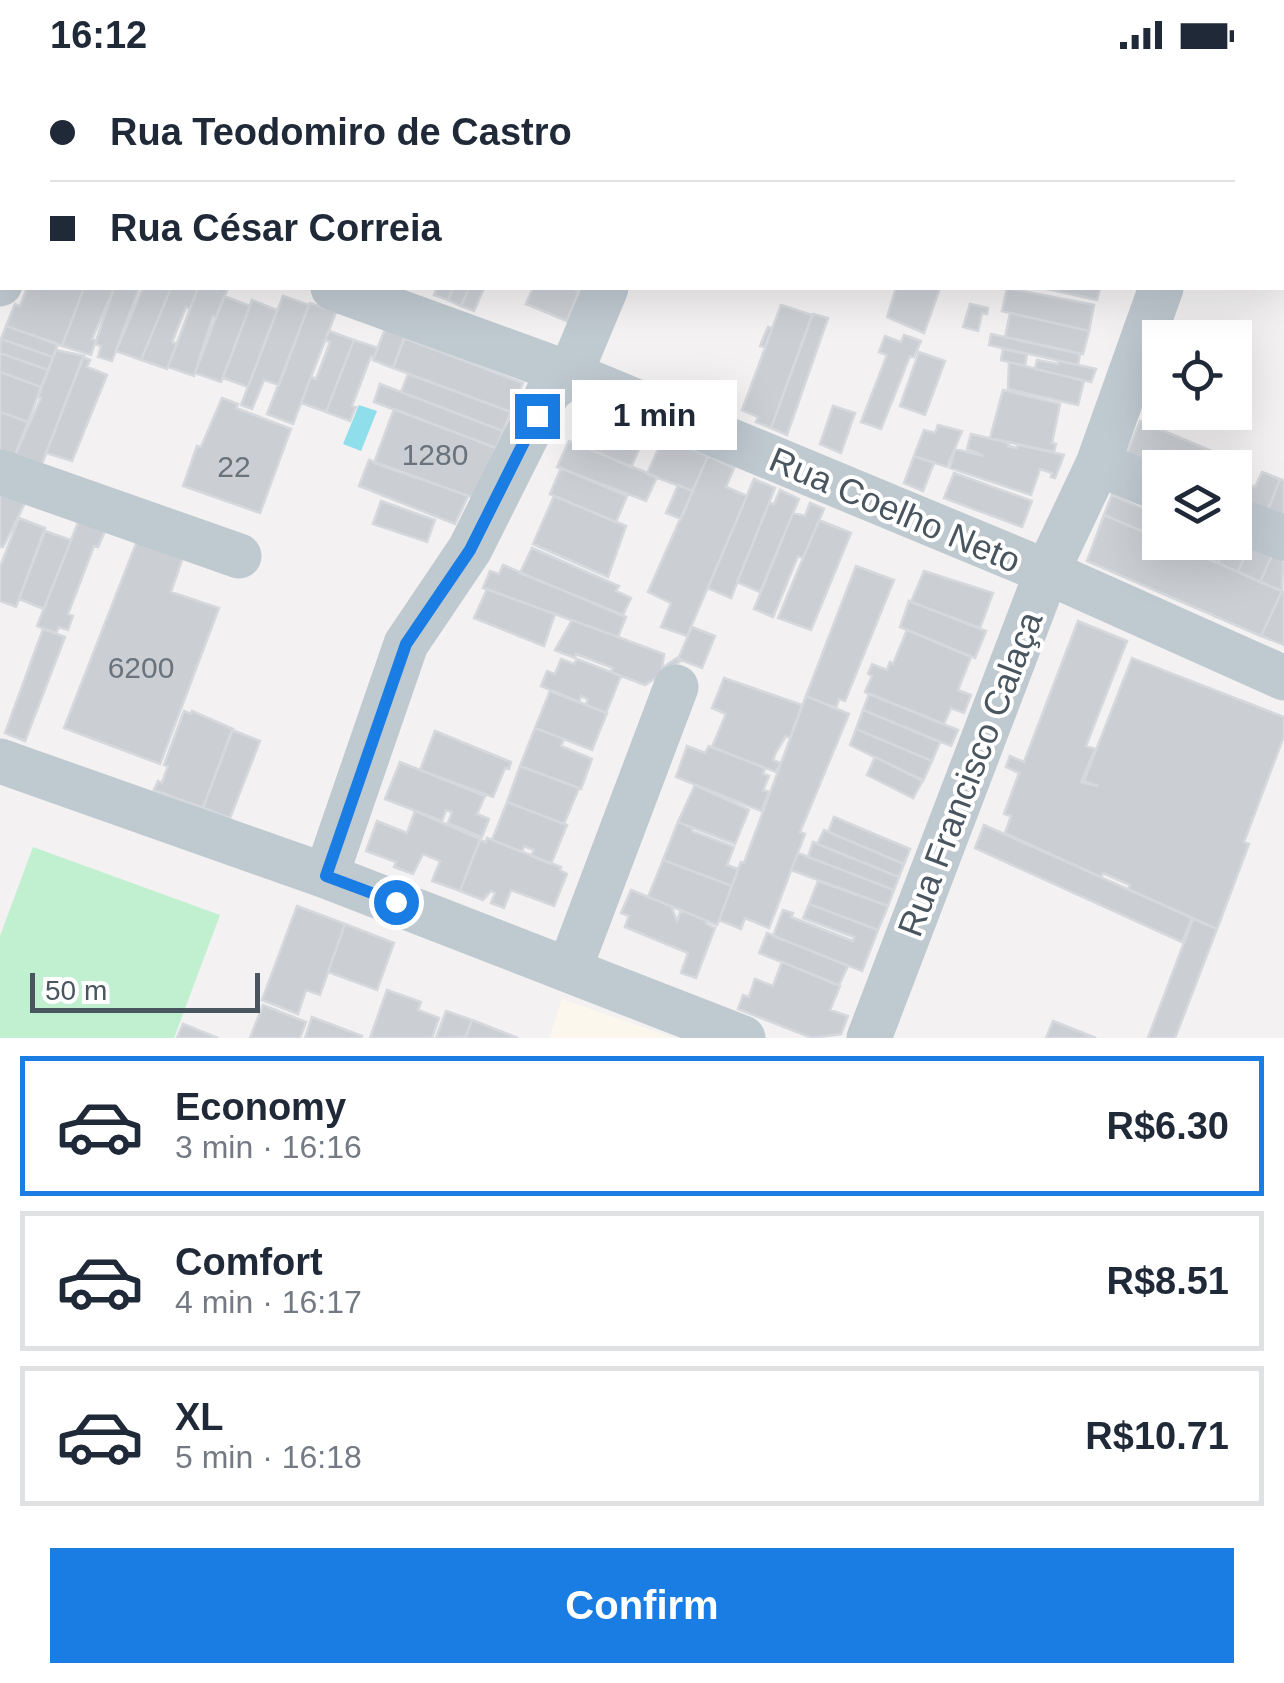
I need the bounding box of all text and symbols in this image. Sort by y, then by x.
text: 16:12 [50,14,147,56]
text: Rua Teodomiro de Castro [110,111,572,153]
text: Rua César Correia [110,207,442,249]
map controls [1142,320,1252,560]
button: locate [1142,320,1252,430]
callout: 1 min [572,381,737,451]
route end [515,394,560,439]
text: 1 min [613,397,696,433]
house number: 1280 [402,438,468,471]
street label: Rua Coelho Neto [764,439,1026,580]
house number: 22 [217,450,251,483]
button: layers [1142,450,1252,560]
street label: Rua Francisco Calaça [890,606,1050,942]
house number: 6200 [108,651,174,684]
route start [374,880,419,925]
scale bar [30,968,260,1013]
text: 50 m [45,975,107,1006]
icon: car [55,1081,145,1171]
text: Economy [175,1086,346,1128]
text: R$6.30 [1106,1105,1229,1147]
text: 3 min · 16:16 [175,1129,362,1165]
icon: car [55,1236,145,1326]
text: Comfort [175,1241,323,1283]
text: R$8.51 [1106,1260,1229,1302]
text: 4 min · 16:17 [175,1284,362,1320]
icon: car [55,1391,145,1481]
text: XL [175,1396,224,1438]
text: R$10.71 [1085,1415,1229,1457]
text: 5 min · 16:18 [175,1439,362,1475]
button: Confirm [50,1548,1234,1663]

